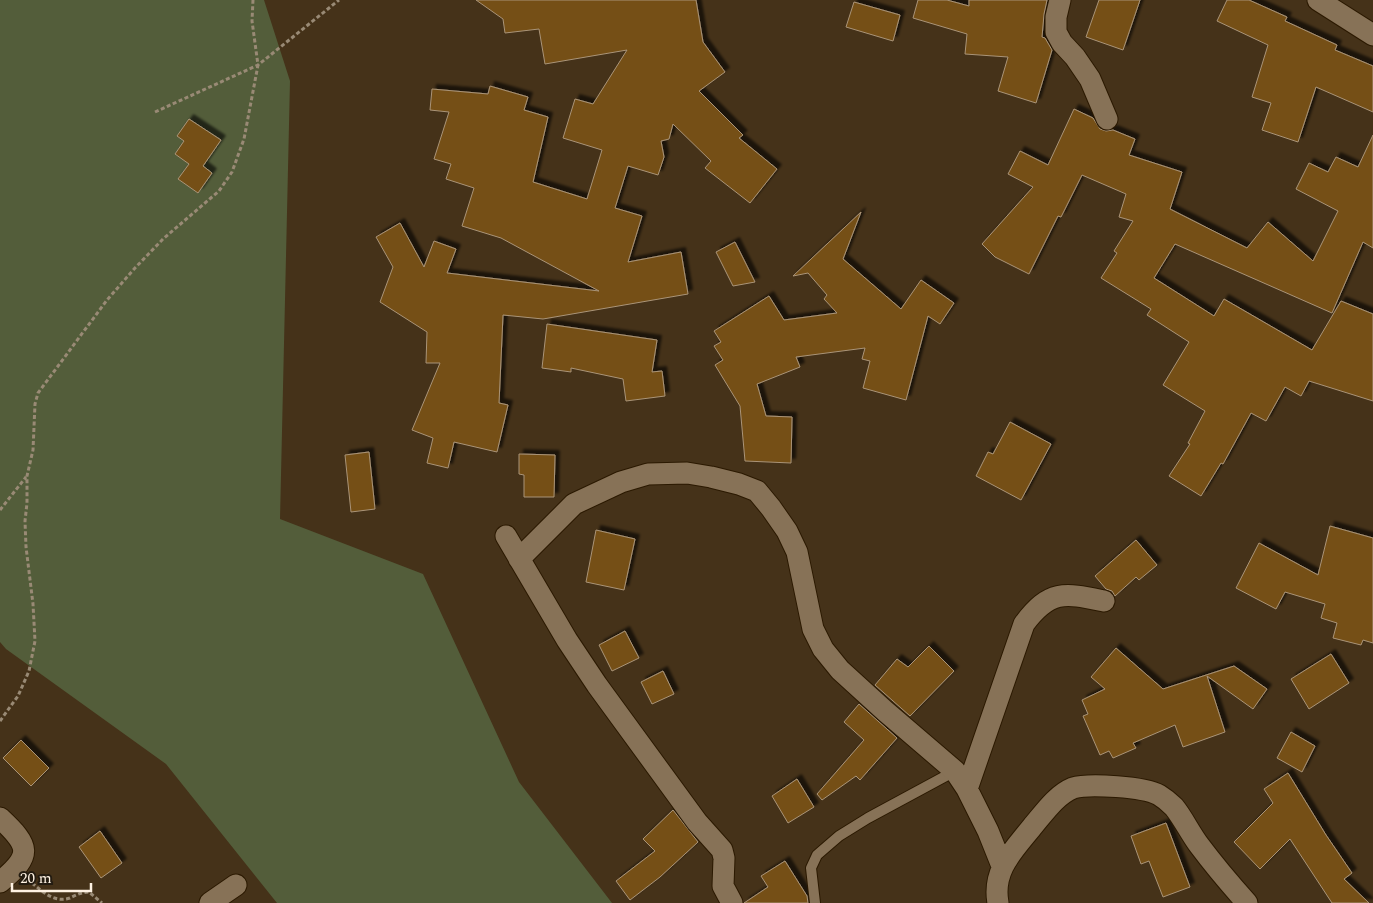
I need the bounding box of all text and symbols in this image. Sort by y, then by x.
scale bar [12,860,91,892]
text: 20 m [20,867,52,890]

